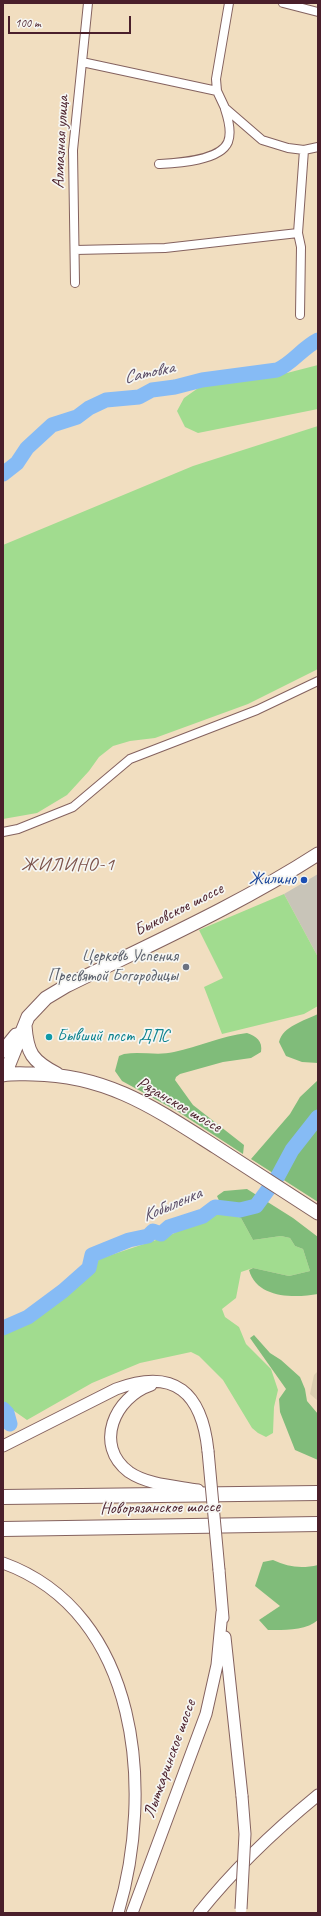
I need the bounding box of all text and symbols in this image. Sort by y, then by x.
scale bar [10,8,133,34]
text: 100 m [15,15,41,31]
street label: Алмазная улица [48,95,74,189]
water label: Сатовка [122,357,176,389]
district label: ЖИЛИНО-1 [22,854,114,876]
place label: Жилино [249,870,296,890]
marker: Жилино [299,875,309,885]
street label: Быковское шоссе [131,879,227,941]
place label: Церковь Успения Пресвятой Богородицы [48,947,178,987]
marker: Церковь Успения Пресвятой Богородицы [181,962,191,972]
place label: Бывший пост ДПС [57,1027,169,1047]
marker: Бывший пост ДПС [44,1032,54,1042]
street label: Рязанское шоссе [133,1073,225,1137]
water label: Кобыленка [139,1183,205,1227]
street label: Новорязанское шоссе [100,1497,220,1519]
street label: Лыткаринское шоссе [139,1697,201,1821]

